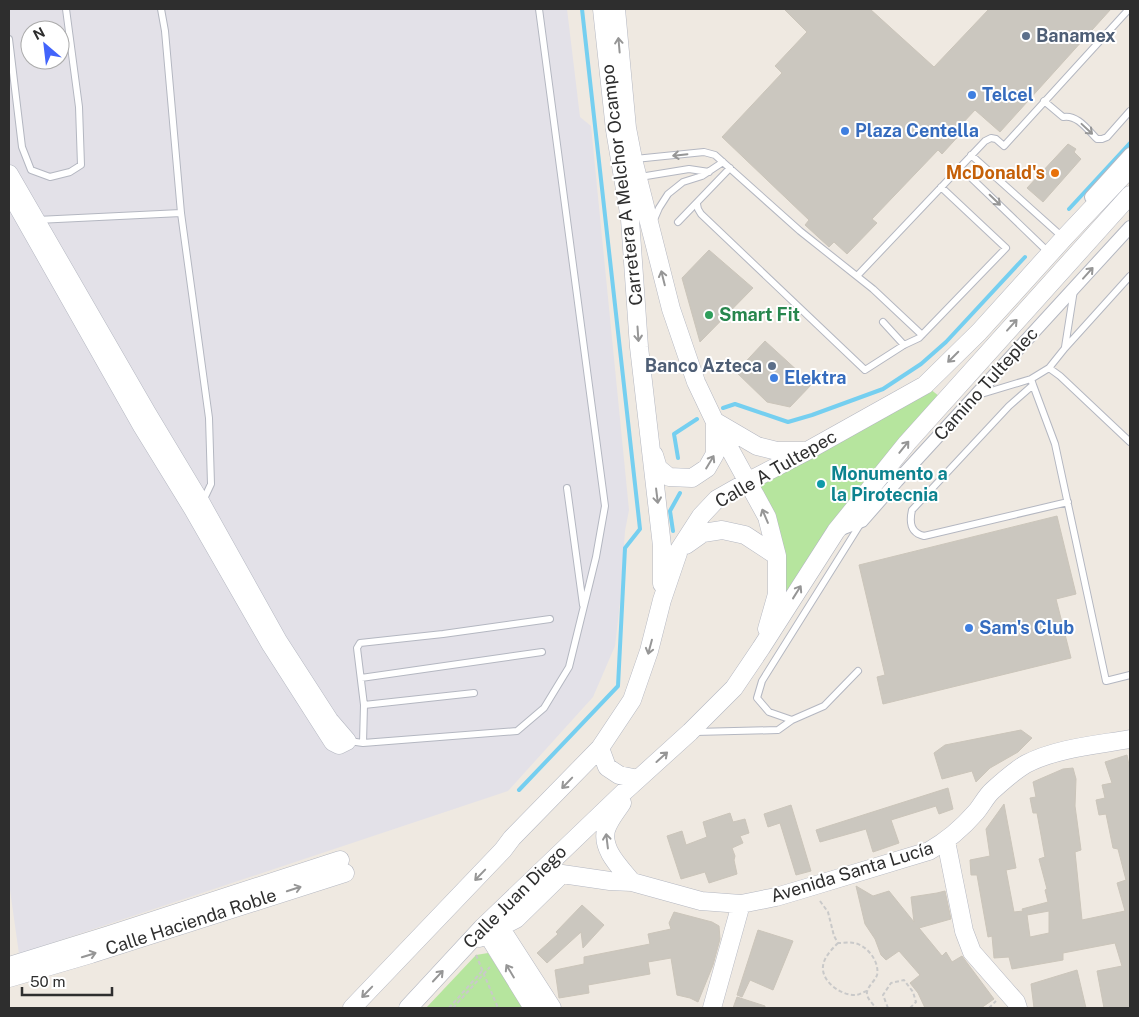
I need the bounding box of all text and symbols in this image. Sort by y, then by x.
north arrow [20,20,70,70]
text: N [30,24,47,43]
place label: Banamex [1036,25,1116,46]
marker: Banamex [1020,30,1032,42]
one-way arrow [614,37,624,53]
street label: Carretera A Melchor Ocampo [596,63,647,307]
place label: Telcel [982,84,1034,105]
marker: Telcel [966,89,978,101]
place label: Plaza Centella [855,120,979,141]
one-way arrow [1081,123,1094,135]
marker: Plaza Centella [839,125,851,137]
one-way arrow [672,150,688,159]
place label: McDonald's [946,162,1045,183]
marker: McDonald's [1049,167,1061,179]
one-way arrow [988,194,1000,206]
one-way arrow [1082,267,1094,280]
one-way arrow [658,270,668,286]
place label: Smart Fit [719,304,800,325]
marker: Smart Fit [703,309,715,321]
one-way arrow [1006,319,1018,332]
street label: Camino Tulteplec [929,323,1042,445]
one-way arrow [634,326,643,342]
one-way arrow [947,351,960,363]
place label: Banco Azteca [645,355,762,376]
marker: Banco Azteca [766,360,778,372]
place label: Elektra [784,367,846,388]
marker: Elektra [768,372,780,384]
street label: Calle A Tultepec [711,425,840,512]
one-way arrow [898,440,909,453]
one-way arrow [704,455,715,469]
place label: Monumento a la Pirotecnia [831,463,948,505]
marker: Monumento a la Pirotecnia [815,478,827,490]
one-way arrow [652,488,662,504]
one-way arrow [760,509,770,524]
one-way arrow [793,585,803,599]
place label: Sam's Club [979,617,1074,638]
marker: Sam's Club [963,622,975,634]
one-way arrow [645,639,654,655]
one-way arrow [656,751,669,763]
one-way arrow [561,777,573,790]
one-way arrow [602,834,612,850]
street label: Avenida Santa Lucía [768,837,936,906]
street label: Calle Juan Diego [459,841,571,953]
one-way arrow [474,868,486,881]
street label: Calle Hacienda Roble [103,884,279,959]
one-way arrow [286,884,301,893]
one-way arrow [81,949,97,959]
scale bar [22,964,112,996]
one-way arrow [505,964,515,978]
one-way arrow [432,970,444,983]
text: 50 m [30,973,65,990]
one-way arrow [361,986,373,998]

